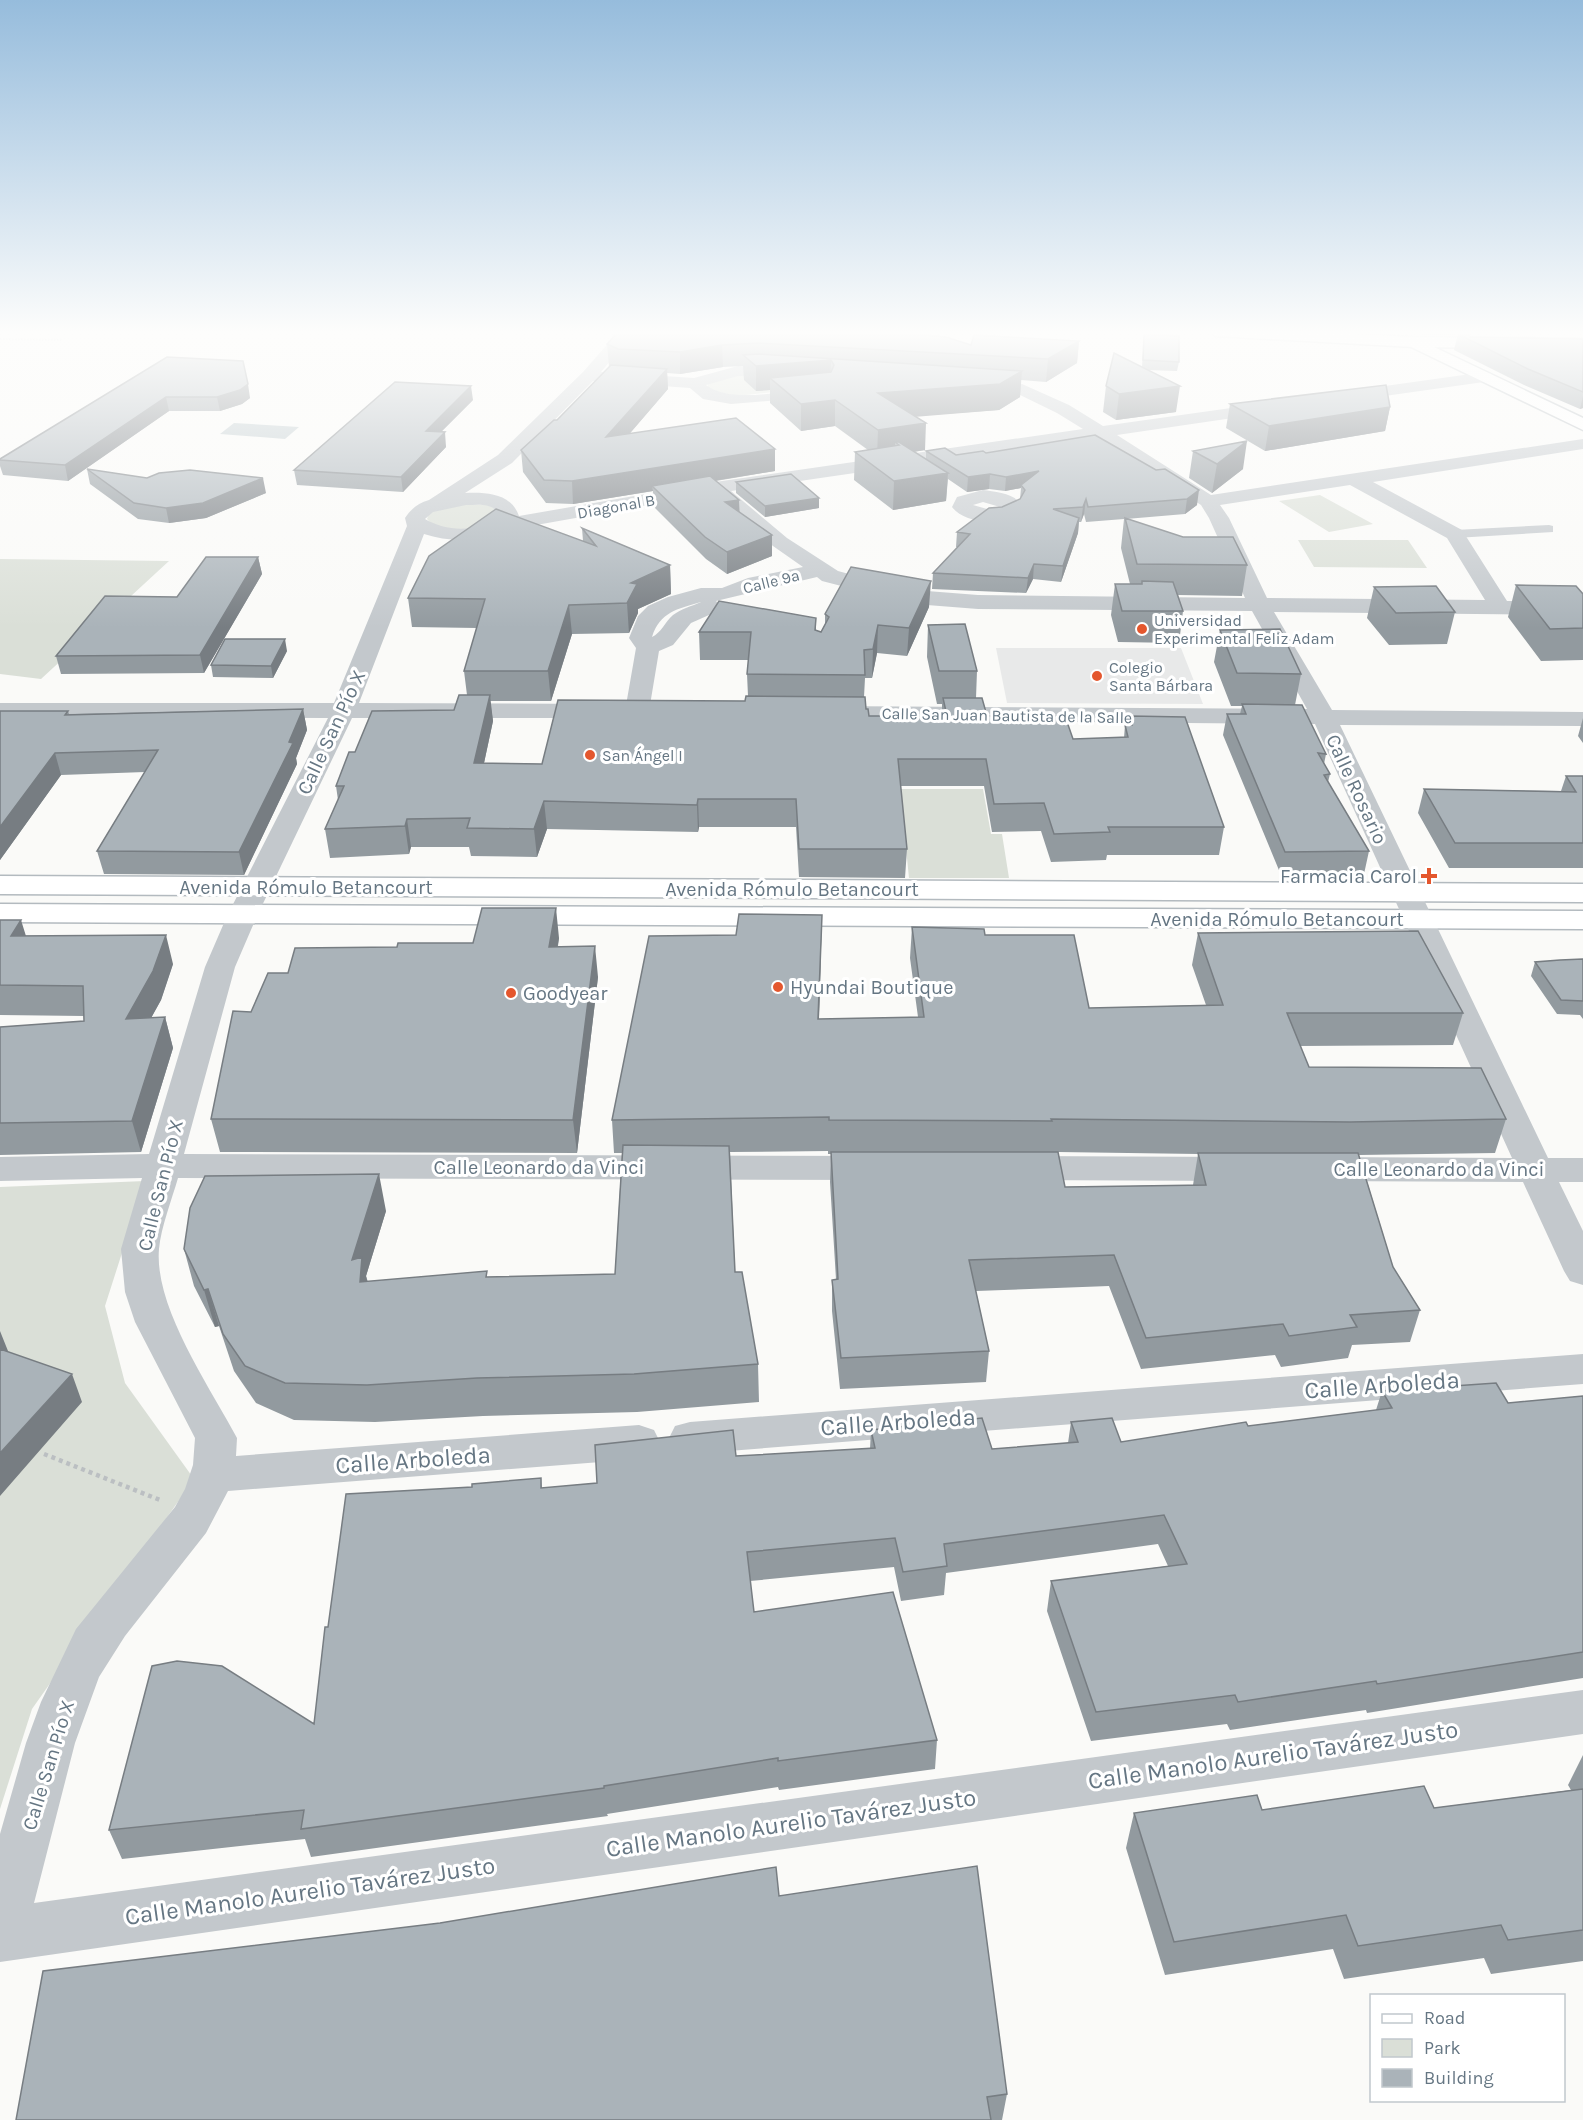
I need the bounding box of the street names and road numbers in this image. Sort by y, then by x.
street label: Diagonal B [576,490,656,523]
street label: Calle 9a [741,565,801,598]
street label: Calle San Pío X [293,666,370,798]
street label: Calle San Juan Bautista de la Salle [882,704,1132,727]
street label: Calle Rosario [1321,731,1392,848]
street label: Avenida Rómulo Betancourt [179,876,433,899]
street label: Avenida Rómulo Betancourt [665,878,919,901]
street label: Avenida Rómulo Betancourt [1150,908,1404,931]
street label: Calle San Pío X [133,1117,188,1253]
street label: Calle Leonardo da Vinci [433,1156,645,1179]
street label: Calle Leonardo da Vinci [1333,1158,1545,1181]
street label: Calle Arboleda [1303,1366,1461,1404]
street label: Calle Arboleda [819,1403,977,1441]
street label: Calle Arboleda [334,1441,492,1479]
street label: Calle San Pío X [18,1697,79,1833]
street label: Calle Manolo Aurelio Tavárez Justo [1086,1715,1460,1795]
street label: Calle Manolo Aurelio Tavárez Justo [604,1783,978,1863]
street label: Calle Manolo Aurelio Tavárez Justo [123,1851,497,1931]

